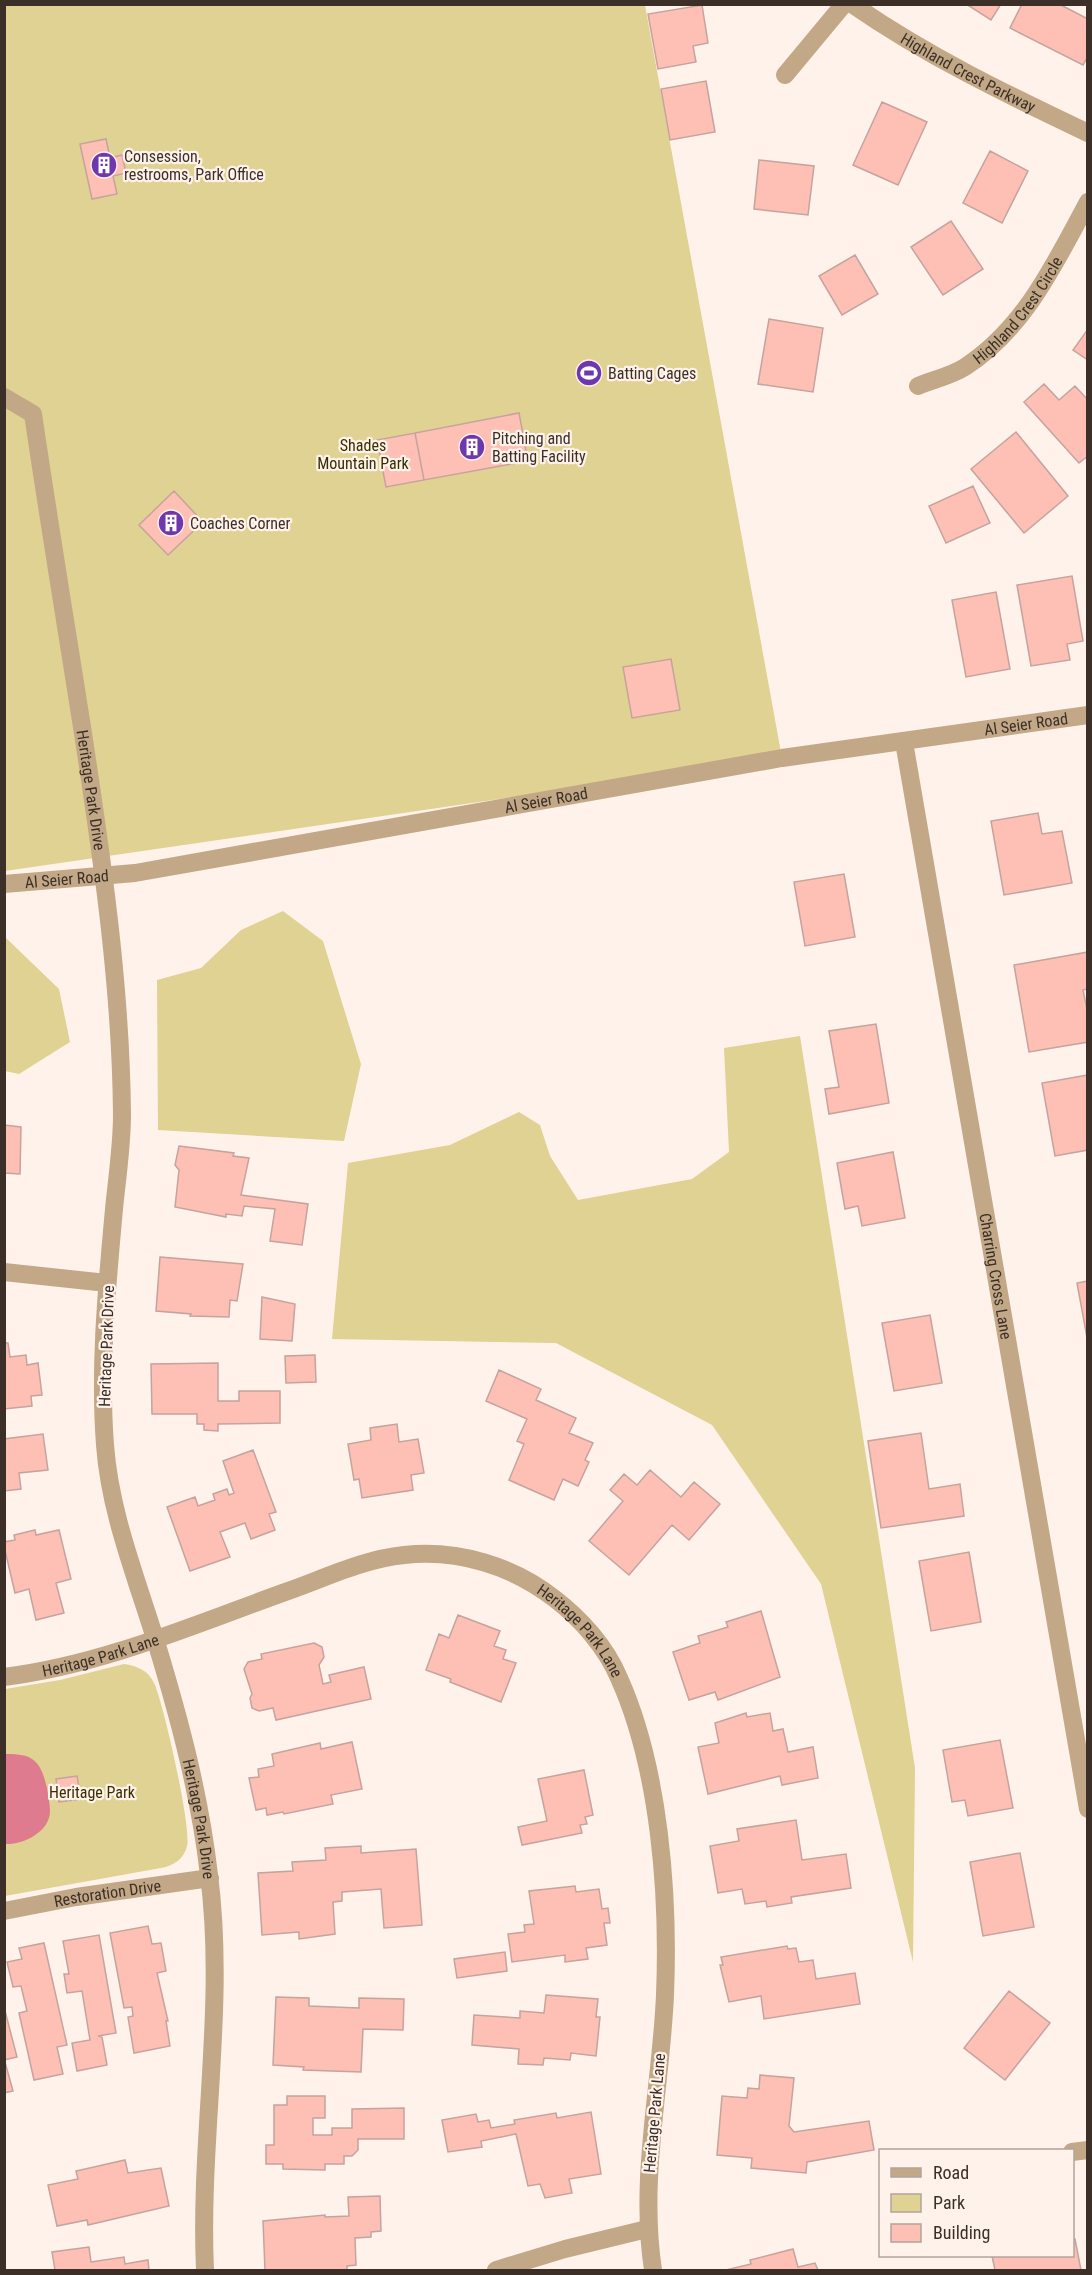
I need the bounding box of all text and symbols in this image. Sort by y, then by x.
street label: Highland Crest Parkway [897,29,1039,117]
place label: Consession, restrooms, Park Office [124,147,264,184]
building icon: Consession, restrooms, Park Office [89,150,119,180]
street label: Highland Crest Circle [969,253,1067,368]
sports icon: Batting Cages [574,358,604,388]
place label: Batting Cages [608,364,696,383]
place label: Pitching and Batting Facility [492,429,586,466]
building icon: Pitching and Batting Facility [457,432,487,462]
park label: Shades Mountain Park [317,436,410,473]
building icon: Coaches Corner [156,508,186,538]
place label: Coaches Corner [190,514,291,533]
street label: Al Seier Road [983,709,1069,739]
street label: Heritage Park Drive [73,728,109,851]
street label: Al Seier Road [503,784,589,817]
street label: Al Seier Road [24,866,110,892]
street label: Charring Cross Lane [975,1212,1016,1341]
street label: Heritage Park Drive [95,1285,118,1407]
street label: Heritage Park Lane [534,1580,626,1680]
street label: Heritage Park Lane [41,1630,161,1681]
street label: Heritage Park Drive [179,1757,218,1880]
park label: Heritage Park [49,1783,136,1802]
street label: Restoration Drive [52,1876,162,1911]
street label: Heritage Park Lane [640,2052,669,2174]
legend [879,2149,1074,2257]
text: Road [933,2162,969,2183]
text: Park [933,2192,965,2213]
text: Building [933,2222,990,2243]

